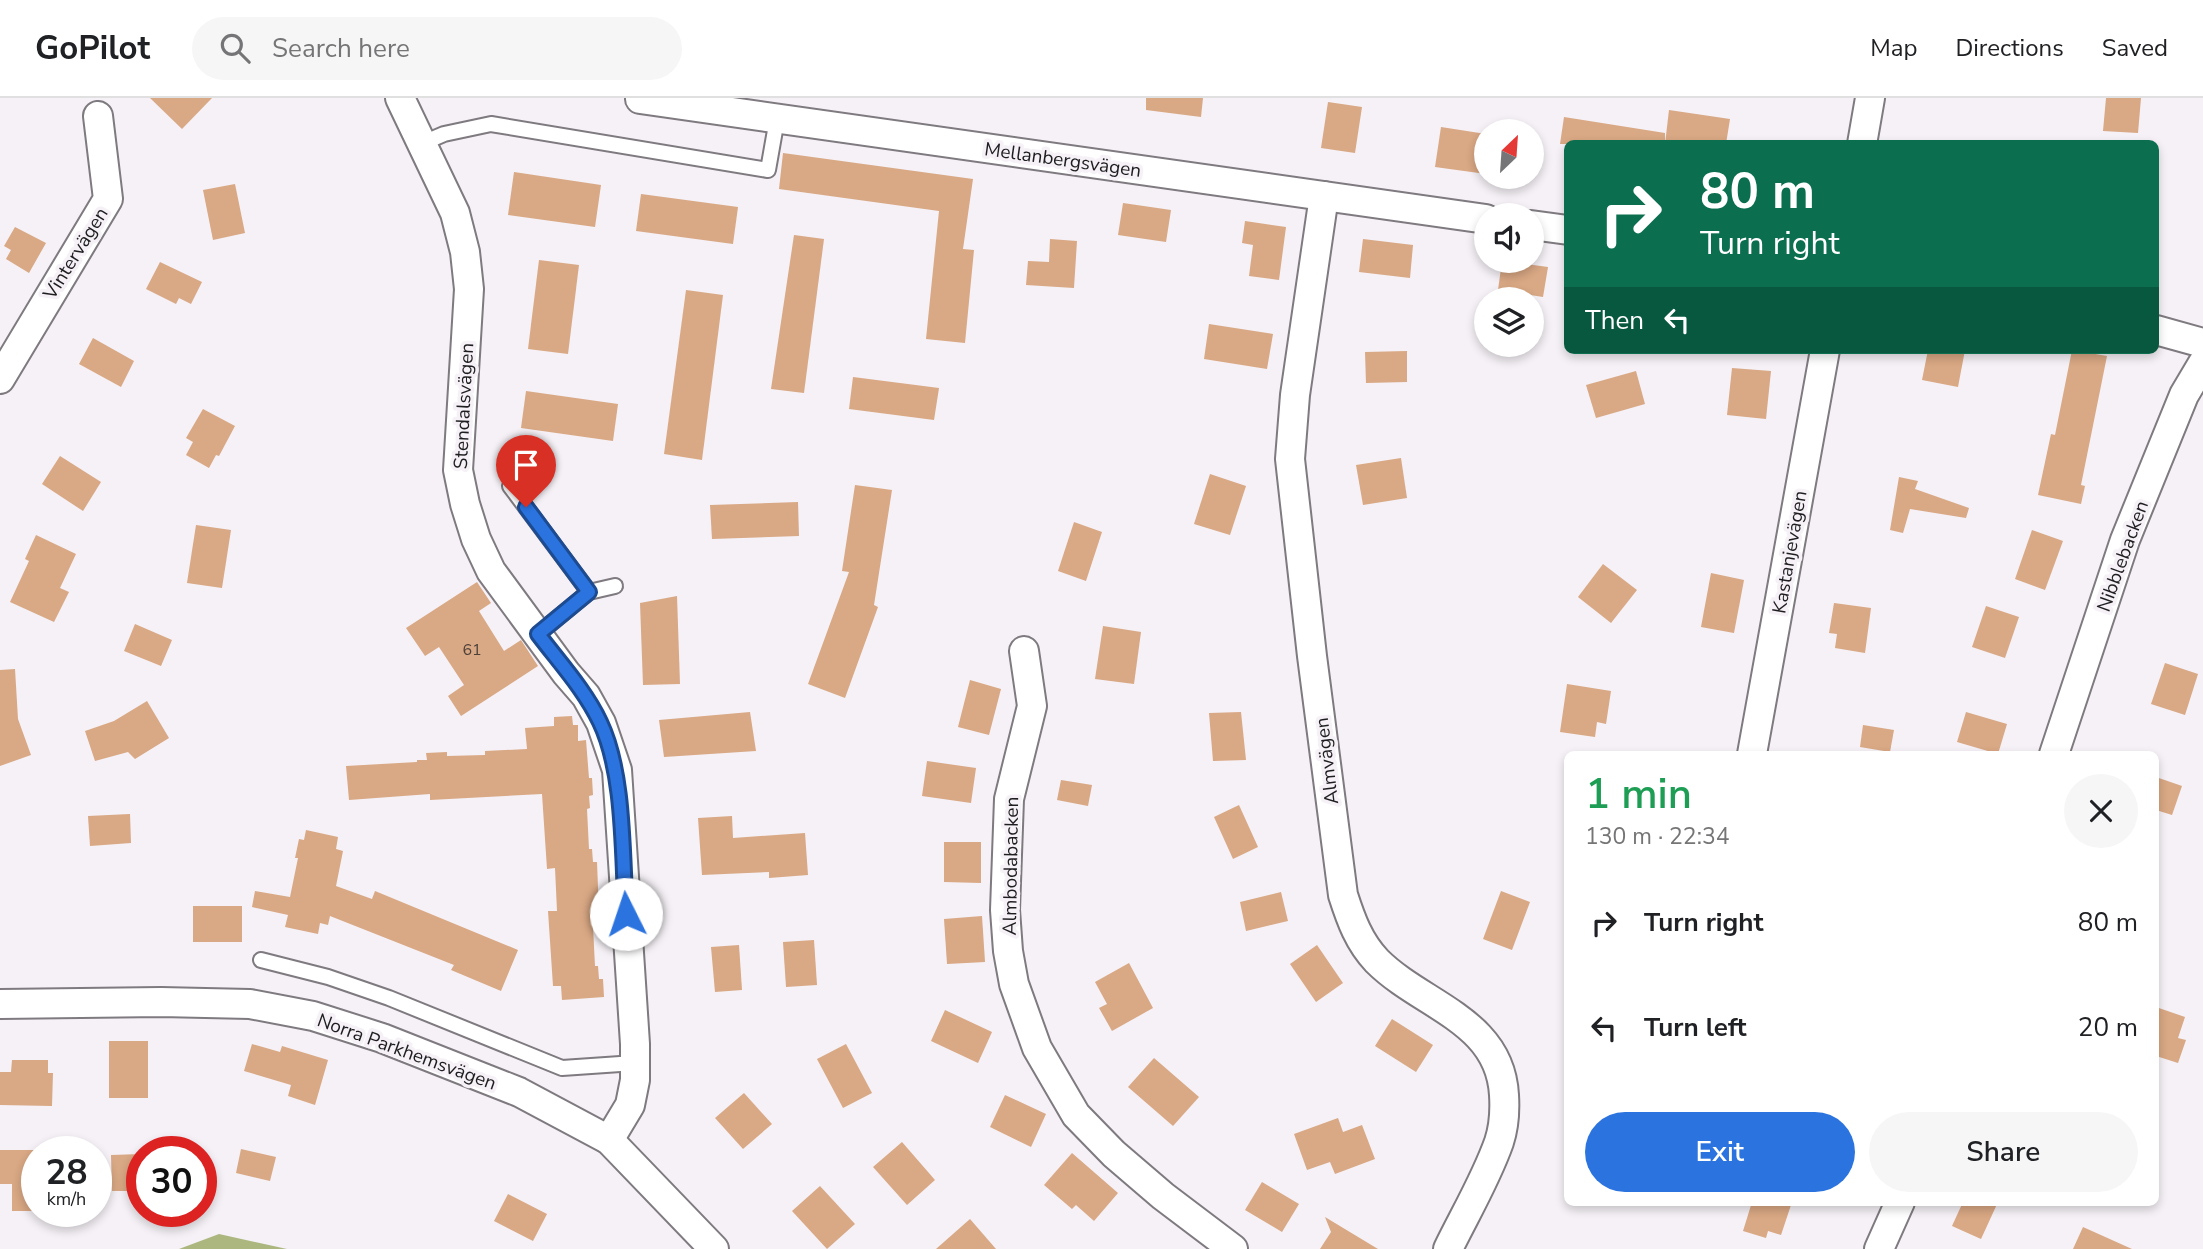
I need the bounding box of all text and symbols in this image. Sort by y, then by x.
search box [192,17,682,80]
text: GoPilot [35,26,150,71]
icon: search [216,29,254,67]
text: Search here [272,31,410,66]
text: Map [1870,32,1917,64]
text: Directions [1955,32,2064,64]
text: Saved [2102,32,2168,64]
north arrow [1474,119,1544,189]
map controls [1474,119,1544,357]
street label: Mellanbergsvägen [983,136,1143,184]
text: 80 m [1700,158,1815,225]
icon: right [1585,168,1676,259]
street label: Vintervägen [37,203,114,305]
button: sound [1474,203,1544,273]
text: Turn right [1700,222,1840,265]
button: layers [1474,287,1544,357]
icon: left [1658,301,1696,339]
text: Then [1585,303,1644,338]
street label: Stendalsvägen [448,342,480,470]
pin [496,435,556,507]
icon: arrive [507,446,545,484]
street label: Kastanjevägen [1766,489,1814,616]
street label: Nibblebacken [2091,497,2155,615]
house number: 61 [462,639,482,661]
street label: Almvägen [1309,716,1345,806]
text: 1 min [1585,766,1692,823]
button: close [2064,774,2138,848]
street label: Almbodabacken [997,796,1025,936]
text: 130 m · 22:34 [1585,821,1730,852]
position arrow [589,877,663,951]
icon: right [1585,904,1623,942]
text: Turn right [1644,905,1763,940]
text: 80 m [2078,905,2138,940]
street label: Norra Parkhemsvägen [313,1007,500,1096]
icon: left [1585,1009,1623,1047]
text: Turn left [1644,1010,1747,1045]
text: 20 m [2078,1010,2138,1045]
button: Exit [1585,1112,1855,1192]
button: Share [1869,1112,2138,1192]
speed limit sign: 30 [126,1136,217,1227]
text: 28 [45,1149,88,1196]
text: km/h [47,1187,86,1211]

